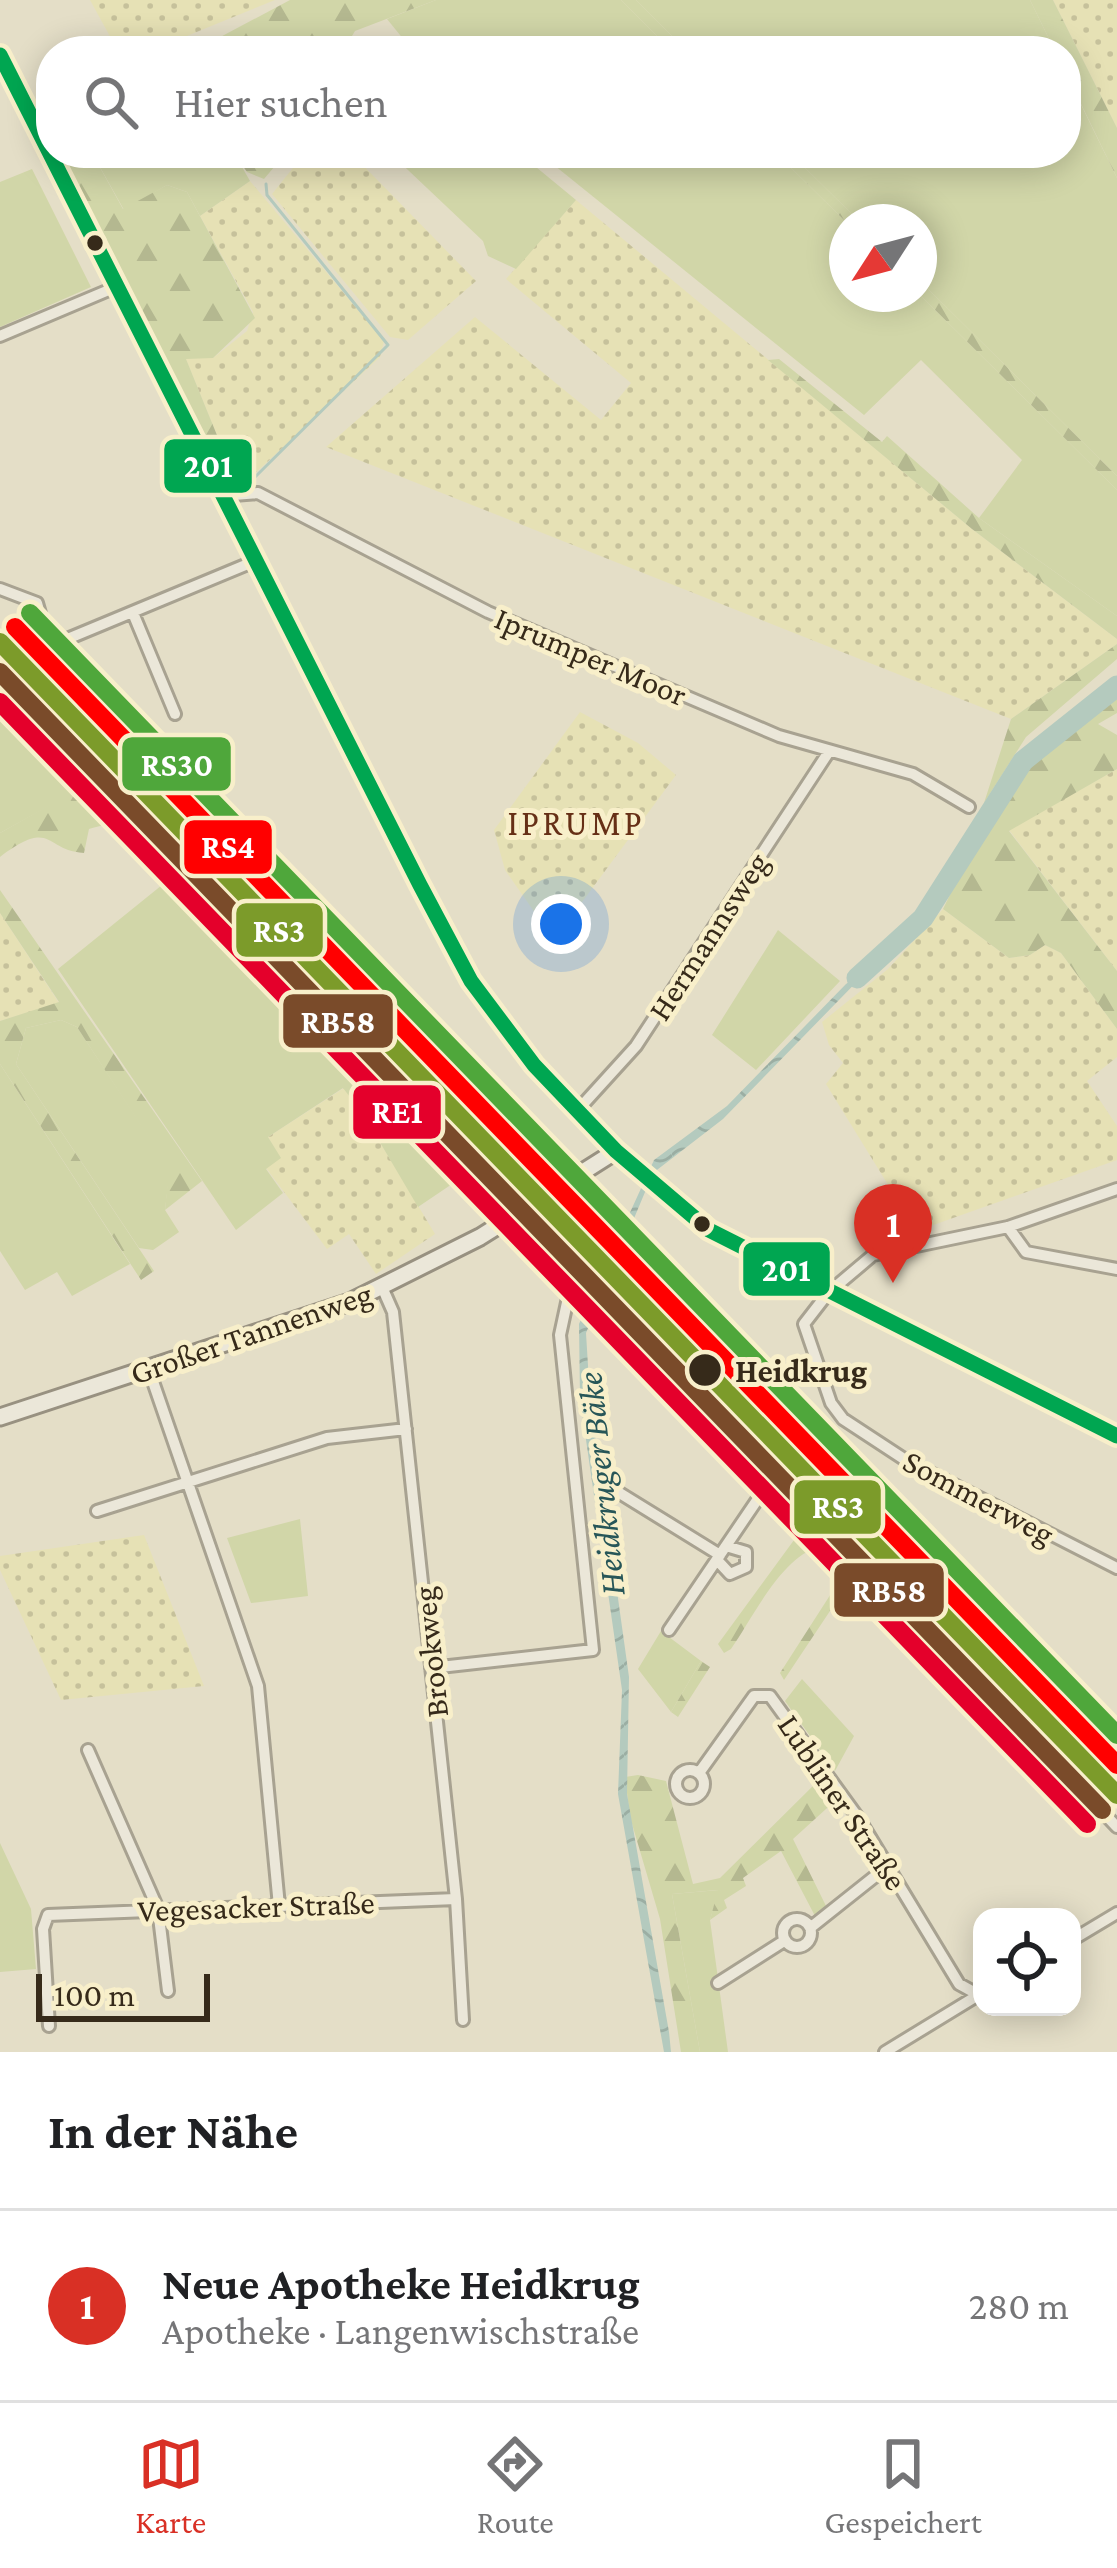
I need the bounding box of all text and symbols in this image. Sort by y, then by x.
search box [36,36,1081,168]
icon: search [78,69,144,135]
text: Hier suchen [174,77,388,127]
north arrow [829,204,937,312]
unlabelled marker [84,232,106,254]
line badge: 201 [162,437,254,495]
text: 201 [183,447,233,484]
street label: Iprumper Moor [490,599,693,713]
line badge: RS30 [120,735,233,793]
text: RS30 [141,746,213,783]
district label: IPRUMP [507,803,645,843]
line badge: RS4 [182,818,274,876]
text: RS4 [201,828,255,865]
street label: Hermannsweg [640,845,776,1027]
your location [531,894,591,954]
line badge: RS3 [234,901,325,959]
text: RS3 [253,912,305,949]
line badge: RB58 [281,992,395,1050]
text: RB58 [301,1003,375,1040]
line badge: RE1 [351,1083,443,1141]
text: RE1 [371,1093,423,1130]
pin: 1 [854,1184,932,1283]
unlabelled marker [691,1213,713,1235]
line badge: 201 [741,1240,832,1298]
text: 201 [761,1251,811,1288]
street label: Großer Tannenweg [125,1274,377,1392]
marker: Heidkrug [686,1351,724,1389]
place label: Heidkrug [735,1352,867,1389]
water label: Heidkruger Bäke [569,1370,633,1598]
street label: Sommerweg [897,1442,1061,1552]
line badge: RS3 [792,1478,883,1536]
text: RS3 [812,1488,864,1525]
line badge: RB58 [832,1561,946,1619]
text: RB58 [852,1572,926,1609]
street label: Brookweg [405,1585,455,1719]
street label: Lubliner Straße [771,1707,915,1897]
street label: Vegesacker Straße [137,1883,375,1929]
map controls [973,1908,1081,2016]
button: locate [973,1908,1081,2016]
scale bar [36,1968,210,2021]
text: 100 m [54,1976,135,2013]
text: In der Nähe [48,2102,298,2159]
text: Neue Apotheke Heidkrug [162,2259,640,2309]
text: 1 [80,2284,94,2327]
text: 280 m [969,2284,1069,2327]
text: Apotheke · Langenwischstraße [162,2309,639,2352]
tab: Karte [135,2431,206,2540]
tab: Route [477,2431,554,2540]
tab: Gespeichert [824,2431,982,2540]

